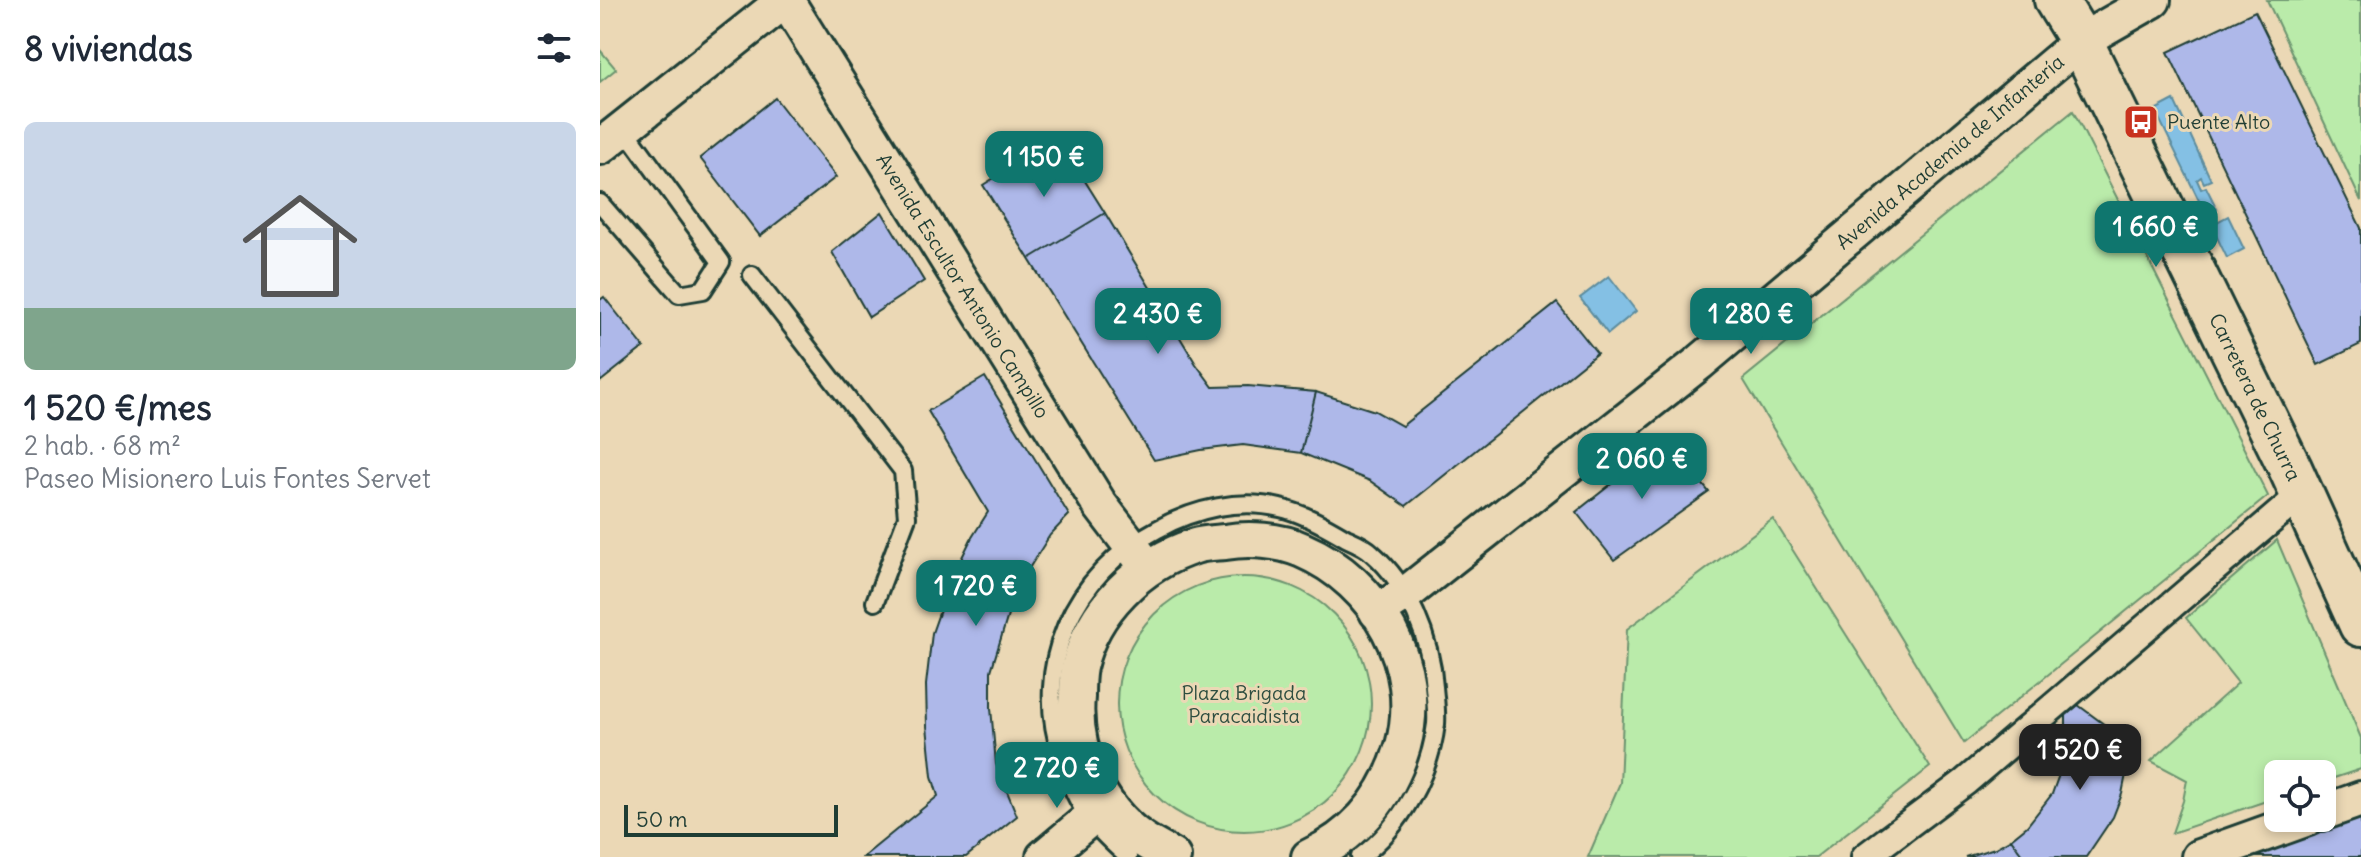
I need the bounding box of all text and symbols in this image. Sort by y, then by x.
icon: filters [532,26,576,70]
text: 8 viviendas [24,27,193,70]
street label: Avenida Academia de Infantería [1831,49,2069,254]
bus stop icon: Puente Alto [2122,103,2160,141]
place label: Puente Alto [2167,109,2270,134]
pin: 1 150 € [970,131,1118,199]
text: 1 150 € [1003,140,1085,173]
street label: Avenida Escultor Antonio Campillo [871,149,1056,423]
icon: home [228,174,372,318]
pin: 1 660 € [2082,201,2230,269]
text: 1 660 € [2113,210,2199,243]
pin: 2 430 € [1084,288,1232,356]
pin: 1 280 € [1677,288,1825,356]
text: 2 430 € [1113,297,1203,330]
text: 1 280 € [1708,297,1794,330]
street label: Carretera de Churra [2204,309,2307,485]
text: 1 520 €/mes [24,386,212,429]
text: 2 hab. · 68 m² [24,429,181,462]
pin: 2 060 € [1568,433,1716,501]
text: 2 060 € [1596,442,1688,475]
text: Paseo Misionero Luis Fontes Servet [24,462,431,495]
pin: 1 720 € [902,560,1050,628]
text: 1 720 € [934,569,1018,602]
park label: Plaza Brigada Paracaidista [1182,680,1306,728]
pin: 1 520 € [2006,724,2154,792]
text: 1 520 € [2037,733,2123,766]
pin: 2 720 € [983,742,1131,810]
text: 2 720 € [1013,751,1101,784]
map controls [2264,760,2336,832]
button: locate [2264,760,2336,832]
scale bar [624,801,838,837]
text: 50 m [636,805,688,833]

